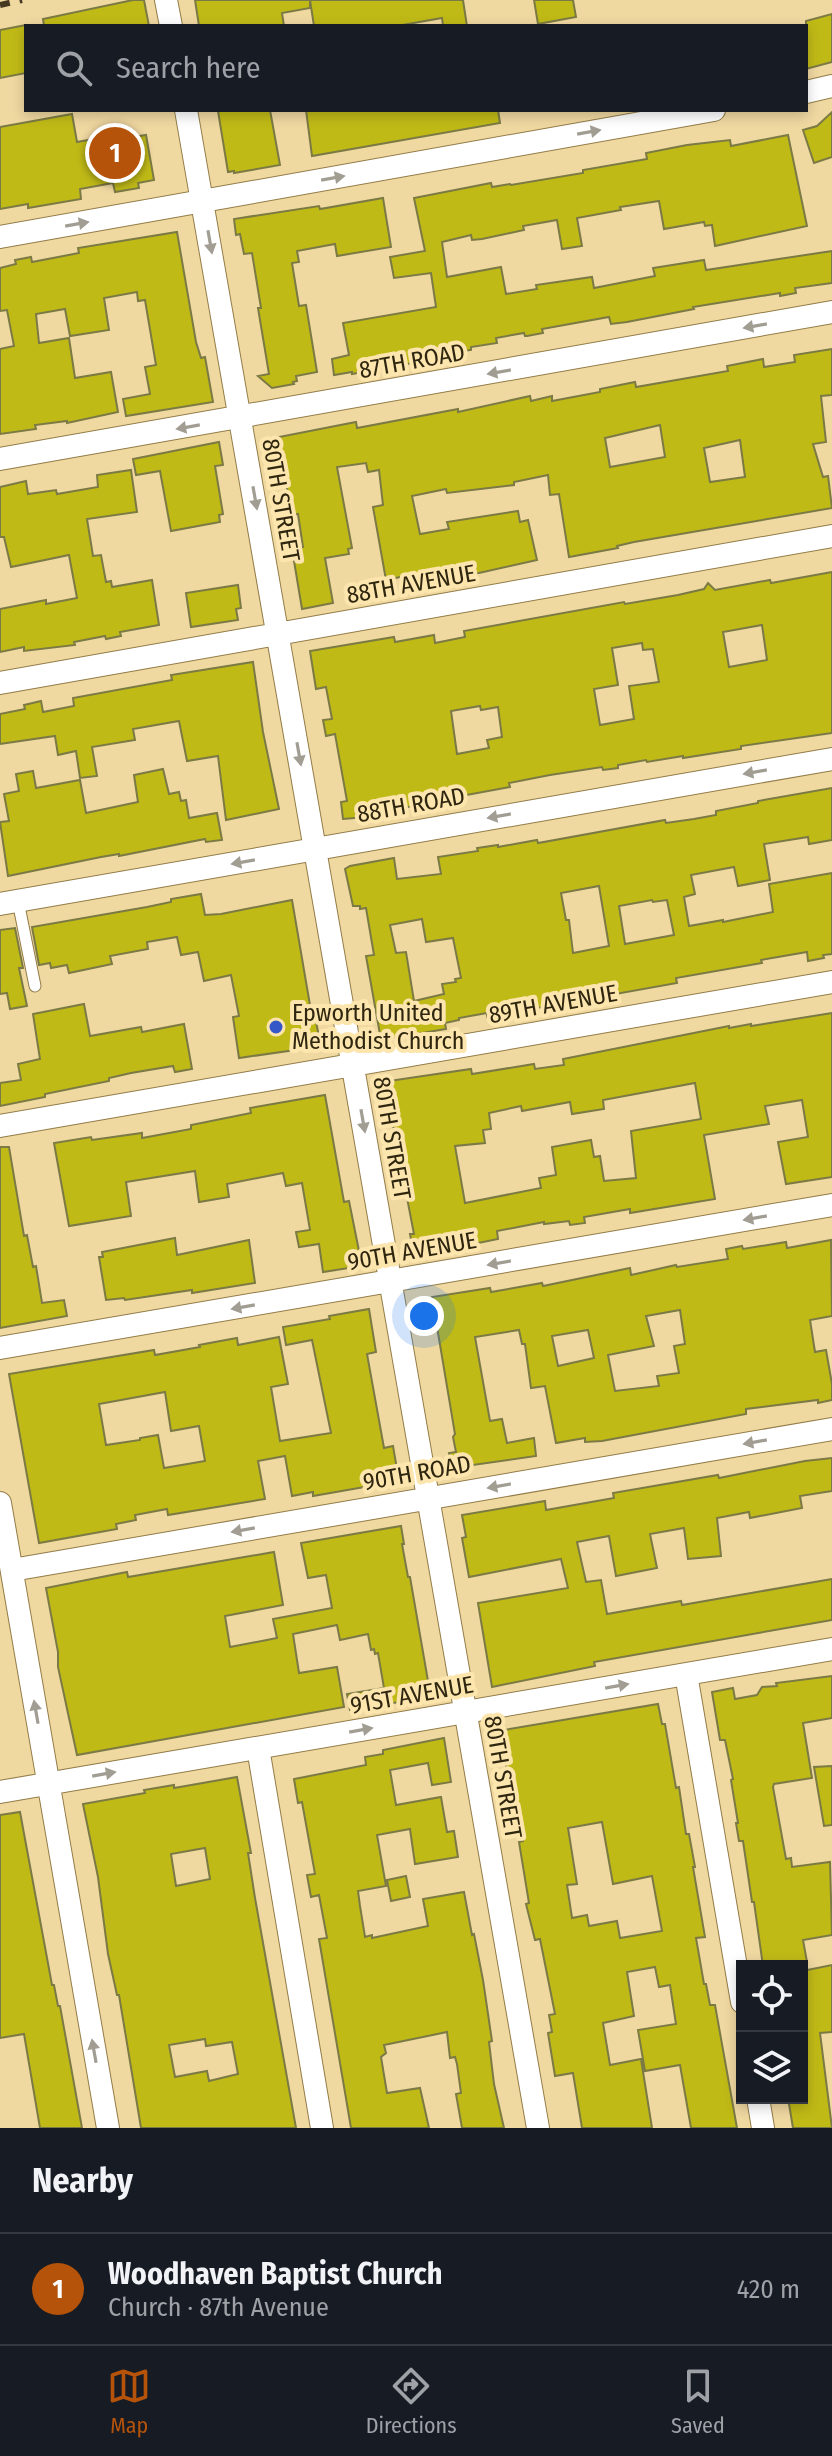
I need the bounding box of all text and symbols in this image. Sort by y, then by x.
search box [24,24,808,112]
icon: search [52,46,96,90]
text: Search here [116,50,261,86]
pin: 1 [89,123,141,183]
one-way arrow [577,126,602,138]
one-way arrow [321,172,346,184]
one-way arrow [65,217,90,229]
one-way arrow [205,230,217,255]
one-way arrow [742,320,767,333]
street label: 87TH ROAD [357,338,467,384]
one-way arrow [486,366,511,378]
one-way arrow [175,421,200,433]
street label: 80TH STREET [256,436,306,564]
one-way arrow [249,486,261,511]
street label: 88TH AVENUE [344,559,478,609]
one-way arrow [293,742,306,767]
one-way arrow [742,767,767,779]
street label: 88TH ROAD [355,782,467,828]
one-way arrow [486,811,511,823]
one-way arrow [230,856,255,868]
street label: 89TH AVENUE [487,979,619,1029]
place label: Epworth United Methodist Church [292,999,464,1055]
marker: Epworth United Methodist Church [267,1018,285,1036]
street label: 80TH STREET [367,1074,417,1202]
one-way arrow [357,1108,369,1133]
one-way arrow [742,1212,767,1225]
street label: 90TH AVENUE [345,1226,479,1276]
one-way arrow [486,1257,511,1269]
your location [404,1296,444,1336]
one-way arrow [230,1301,255,1313]
one-way arrow [742,1436,767,1449]
street label: 90TH ROAD [361,1450,473,1496]
one-way arrow [486,1480,511,1492]
one-way arrow [230,1524,255,1537]
street label: 91ST AVENUE [348,1670,476,1720]
one-way arrow [605,1679,630,1691]
one-way arrow [30,1699,42,1724]
street label: 80TH STREET [478,1713,528,1841]
one-way arrow [348,1723,373,1736]
one-way arrow [92,1768,117,1780]
map controls [736,1960,808,2104]
button: locate [736,1960,808,2032]
button: layers [736,2032,808,2104]
one-way arrow [88,2038,100,2063]
text: Nearby [32,2160,133,2201]
text: Woodhaven Baptist Church [108,2256,442,2292]
text: 1 [53,2274,64,2305]
text: 420 m [737,2274,800,2305]
text: Church · 87th Avenue [108,2292,329,2323]
tab: Map [107,2364,151,2439]
tab: Directions [366,2364,457,2439]
tab: Saved [671,2364,725,2439]

